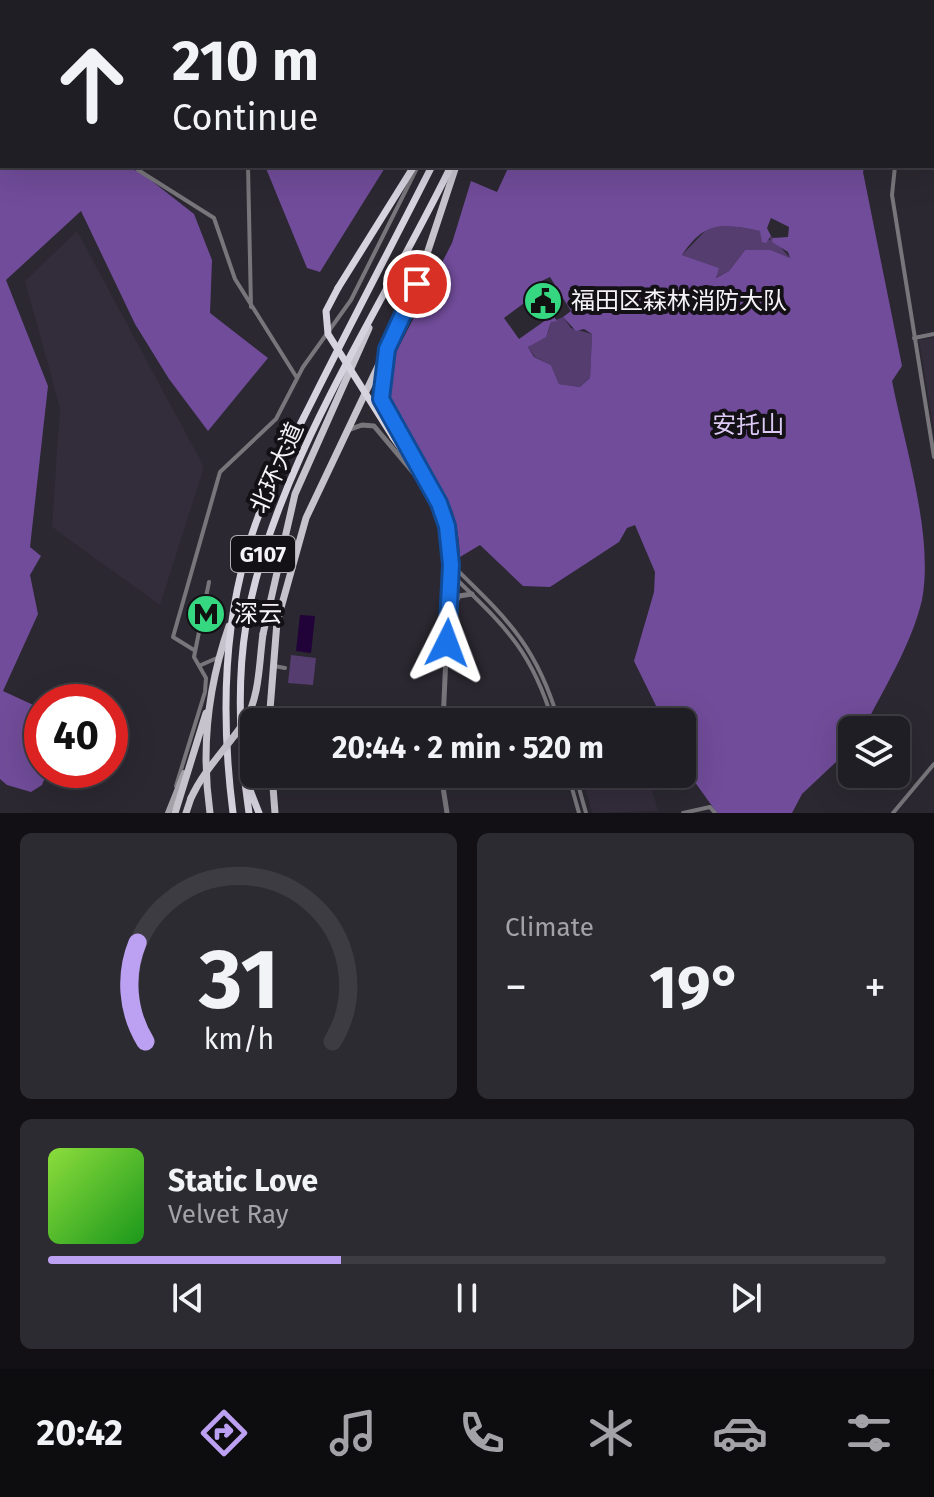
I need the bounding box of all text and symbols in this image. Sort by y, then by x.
text: 210 m [172,28,319,95]
icon: ahead [40,32,144,136]
text: Continue [172,96,318,140]
pin [383,250,451,318]
icon: arrive [395,262,439,306]
public building icon: 福田区森林消防大队 [522,280,564,322]
place label: 福田区森林消防大队 [571,287,787,315]
park label: 安托山 [712,411,784,439]
street label: 北环大道 [245,418,309,518]
road number: G107 [231,536,295,572]
metro station icon: 深云 [185,593,227,635]
place label: 深云 [234,600,282,628]
position arrow [405,601,489,685]
speed limit sign: 40 [24,684,128,788]
map controls [838,716,910,788]
button: layers [838,716,910,788]
text: 20:44 · 2 min · 520 m [332,730,604,766]
text: Climate [505,912,594,943]
text: 31 [197,930,279,1030]
text: 19° [649,952,742,1024]
text: − [505,961,527,1014]
text: + [864,961,886,1014]
text: km/h [203,1022,274,1057]
text: Static Love [168,1163,318,1199]
text: Velvet Ray [168,1199,288,1230]
icon: previous [166,1276,210,1320]
icon: pause [445,1276,489,1320]
icon: next [724,1276,768,1320]
icon: directions [196,1405,252,1461]
icon: music [325,1405,381,1461]
icon: phone [454,1405,510,1461]
icon: climate [583,1405,639,1461]
icon: car [712,1405,768,1461]
icon: filters [841,1405,897,1461]
text: 20:42 [37,1411,123,1455]

